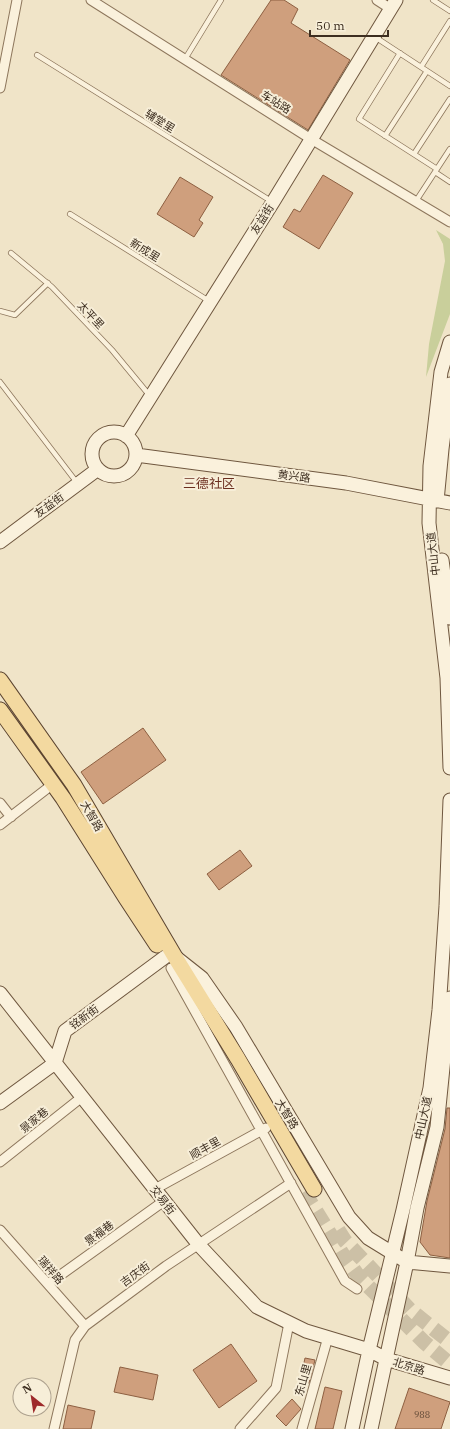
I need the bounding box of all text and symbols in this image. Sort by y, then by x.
scale bar [310,12,388,38]
text: 50 m [316,18,345,33]
street label: 车站路 [258,87,294,117]
street label: 辅堂里 [142,106,178,136]
street label: 友益街 [247,201,277,237]
street label: 新成里 [127,235,163,265]
street label: 太平里 [75,298,107,332]
street label: 黄兴路 [277,467,311,485]
district label: 三德社区 [183,475,235,492]
street label: 友益街 [32,490,66,520]
street label: 中山大道 [423,531,443,577]
street label: 大智路 [78,798,106,834]
street label: 铭新街 [67,1001,101,1033]
street label: 中山大道 [412,1095,434,1141]
street label: 大智路 [273,1096,301,1132]
street label: 景家巷 [17,1104,51,1136]
street label: 顺丰里 [187,1134,223,1162]
street label: 交易街 [147,1183,179,1217]
street label: 景福巷 [82,1218,116,1248]
street label: 瑞祥路 [35,1253,67,1287]
street label: 吉庆街 [118,1259,152,1289]
street label: 北京路 [391,1354,427,1378]
street label: 东山里 [292,1362,314,1398]
north arrow [12,1377,52,1417]
text: N [20,1380,35,1397]
house number: 988 [414,1409,430,1420]

